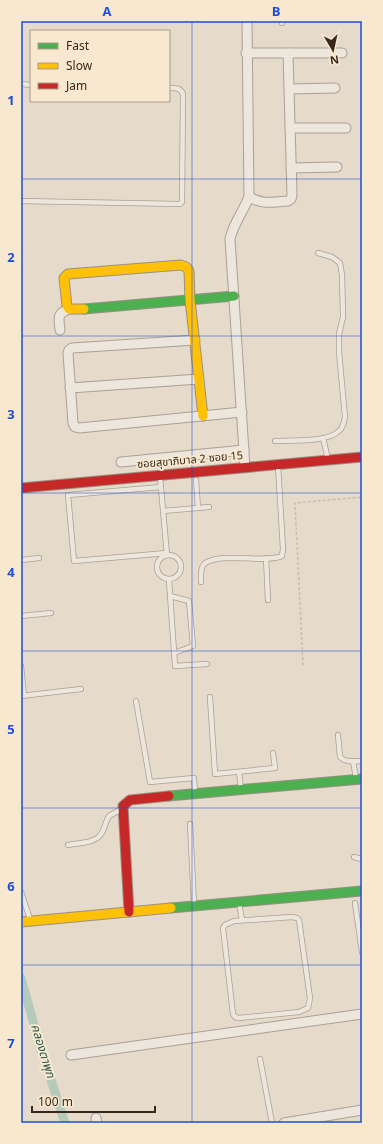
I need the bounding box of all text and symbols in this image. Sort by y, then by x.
text: A [103,2,112,22]
text: B [272,2,281,22]
legend [30,30,170,102]
north arrow [313,30,353,70]
text: Fast [66,37,90,55]
text: N [329,50,340,68]
text: Slow [66,57,93,75]
text: Jam [65,77,87,95]
text: 1 [7,91,15,111]
text: 2 [7,248,15,268]
text: 3 [7,405,15,425]
street label: ซอยสุขาภิบาล 2 ซอย 15 [136,447,244,473]
text: 4 [7,563,15,583]
text: 5 [7,720,15,740]
text: 6 [7,877,15,897]
water label: คลองตาพุก [26,1022,60,1081]
text: 7 [7,1034,15,1054]
scale bar [32,1088,155,1114]
text: 100 m [38,1093,73,1111]

